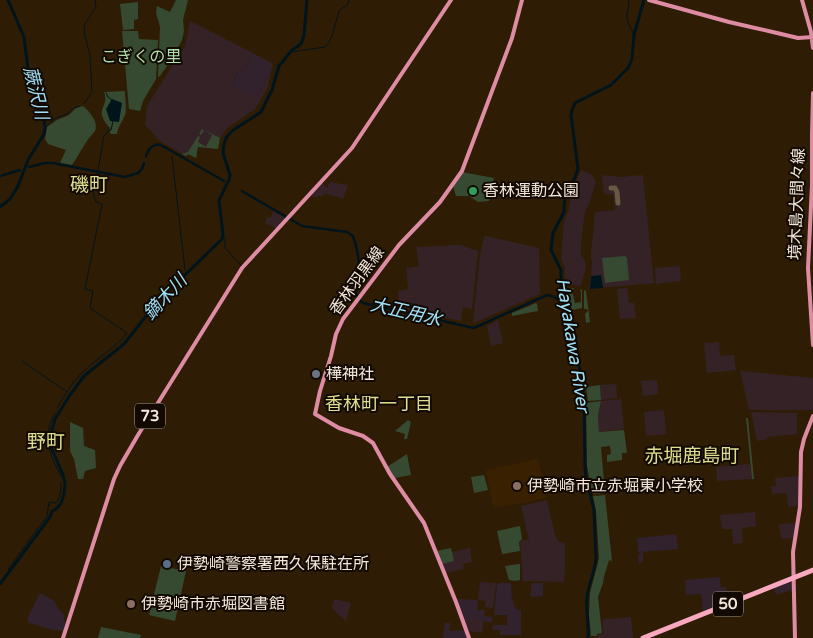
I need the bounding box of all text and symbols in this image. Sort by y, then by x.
park label: こぎくの里 [101,47,181,67]
water label: 蕨沢川 [19,64,54,124]
street label: 境木島大間々線 [785,148,809,260]
district label: 磯町 [70,174,108,196]
place label: 香林運動公園 [483,181,579,201]
marker: 香林運動公園 [467,185,479,197]
street label: 香林羽黒線 [325,243,389,319]
water label: 鏑木川 [139,268,193,324]
water label: Hayakawa River [552,276,595,416]
water label: 大正用水 [368,293,446,331]
place label: 樺神社 [326,364,374,384]
marker: 樺神社 [310,368,322,380]
district label: 香林町一丁目 [325,393,433,415]
road number: 73 [135,404,165,428]
district label: 野町 [27,431,65,453]
district label: 赤堀鹿島町 [644,445,740,467]
place label: 伊勢崎市立赤堀東小学校 [527,476,703,496]
marker: 伊勢崎市立赤堀東小学校 [511,480,523,492]
place label: 伊勢崎警察署西久保駐在所 [177,554,369,574]
marker: 伊勢崎警察署西久保駐在所 [161,558,173,570]
road number: 50 [713,592,743,616]
place label: 伊勢崎市赤堀図書館 [141,594,285,614]
marker: 伊勢崎市赤堀図書館 [125,598,137,610]

